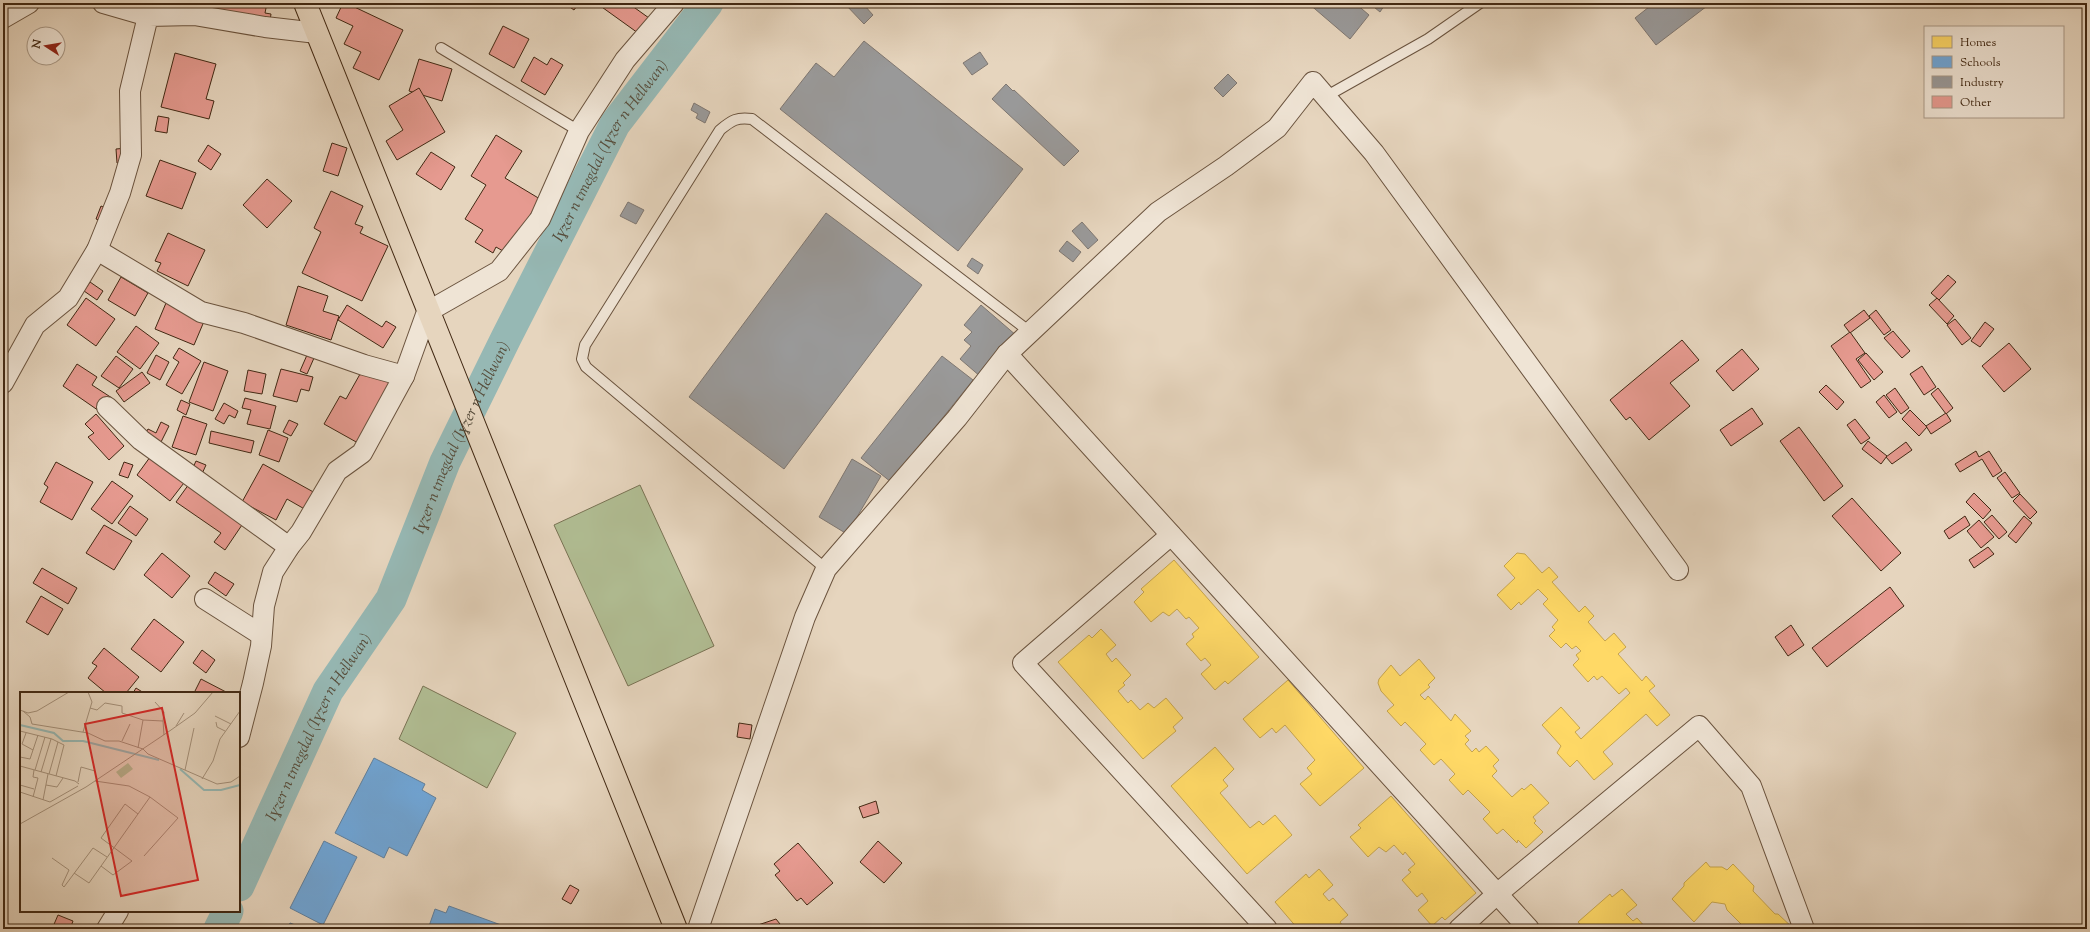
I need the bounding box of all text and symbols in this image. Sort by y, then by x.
north arrow [26,26,66,66]
legend [1924,26,2064,118]
text: Homes [1960,34,1996,52]
text: N [28,38,46,51]
text: Schools [1960,54,2001,72]
water label: Iɣzer n tmegdal (Iɣzer n Hellwan) [548,56,674,246]
text: Industry [1960,74,2004,92]
text: Other [1960,94,1992,112]
water label: Iɣzer n tmegdal (Iɣzer n Hellwan) [409,338,517,538]
water label: Iɣzer n tmegdal (Iɣzer n Hellwan) [261,629,378,825]
inset map [20,692,240,912]

